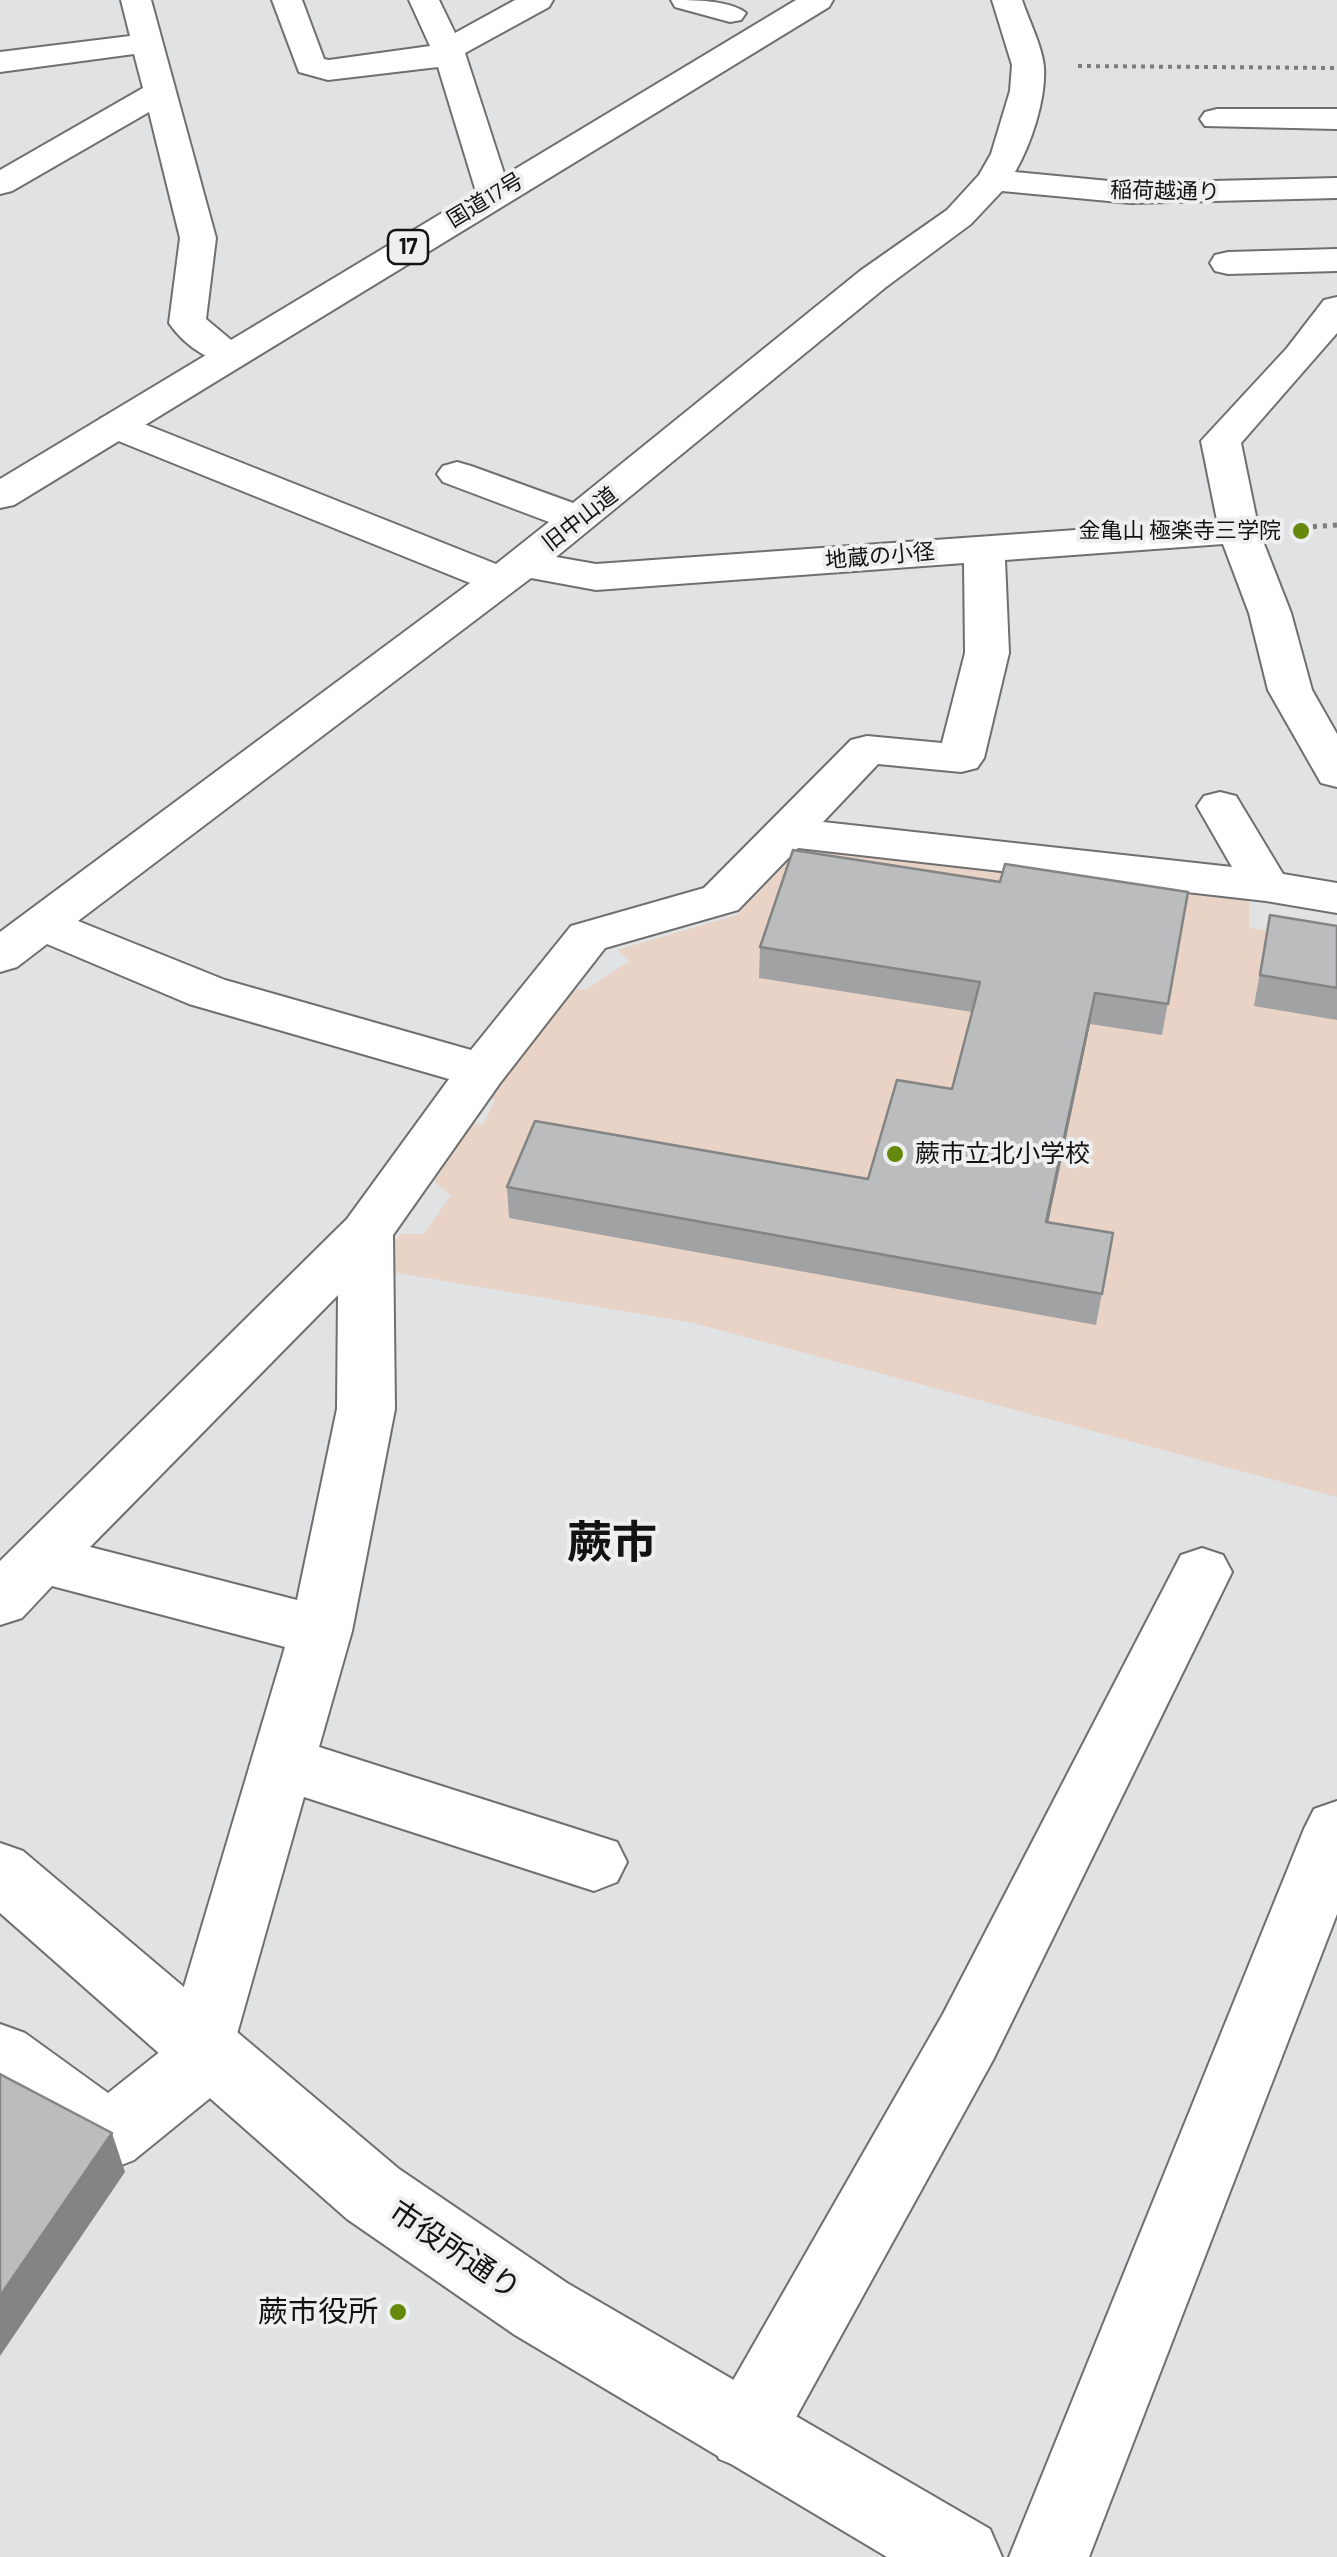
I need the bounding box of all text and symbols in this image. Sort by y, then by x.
street label: 国道17号 [442,167,528,233]
street label: 稲荷越通り [1110,177,1220,205]
road number: 17 [388,230,428,264]
street label: 旧中山道 [537,482,623,556]
place label: 金亀山 極楽寺三学院 [1079,518,1281,544]
marker: 金亀山 極楽寺三学院 [1290,520,1312,542]
street label: 地蔵の小径 [824,538,936,574]
place label: 蕨市立北小学校 [915,1139,1090,1169]
marker: 蕨市立北小学校 [884,1143,906,1165]
district label: 蕨市 [567,1516,657,1570]
street label: 市役所通り [383,2193,527,2307]
place label: 蕨市役所 [258,2294,378,2330]
marker: 蕨市役所 [387,2301,409,2323]

